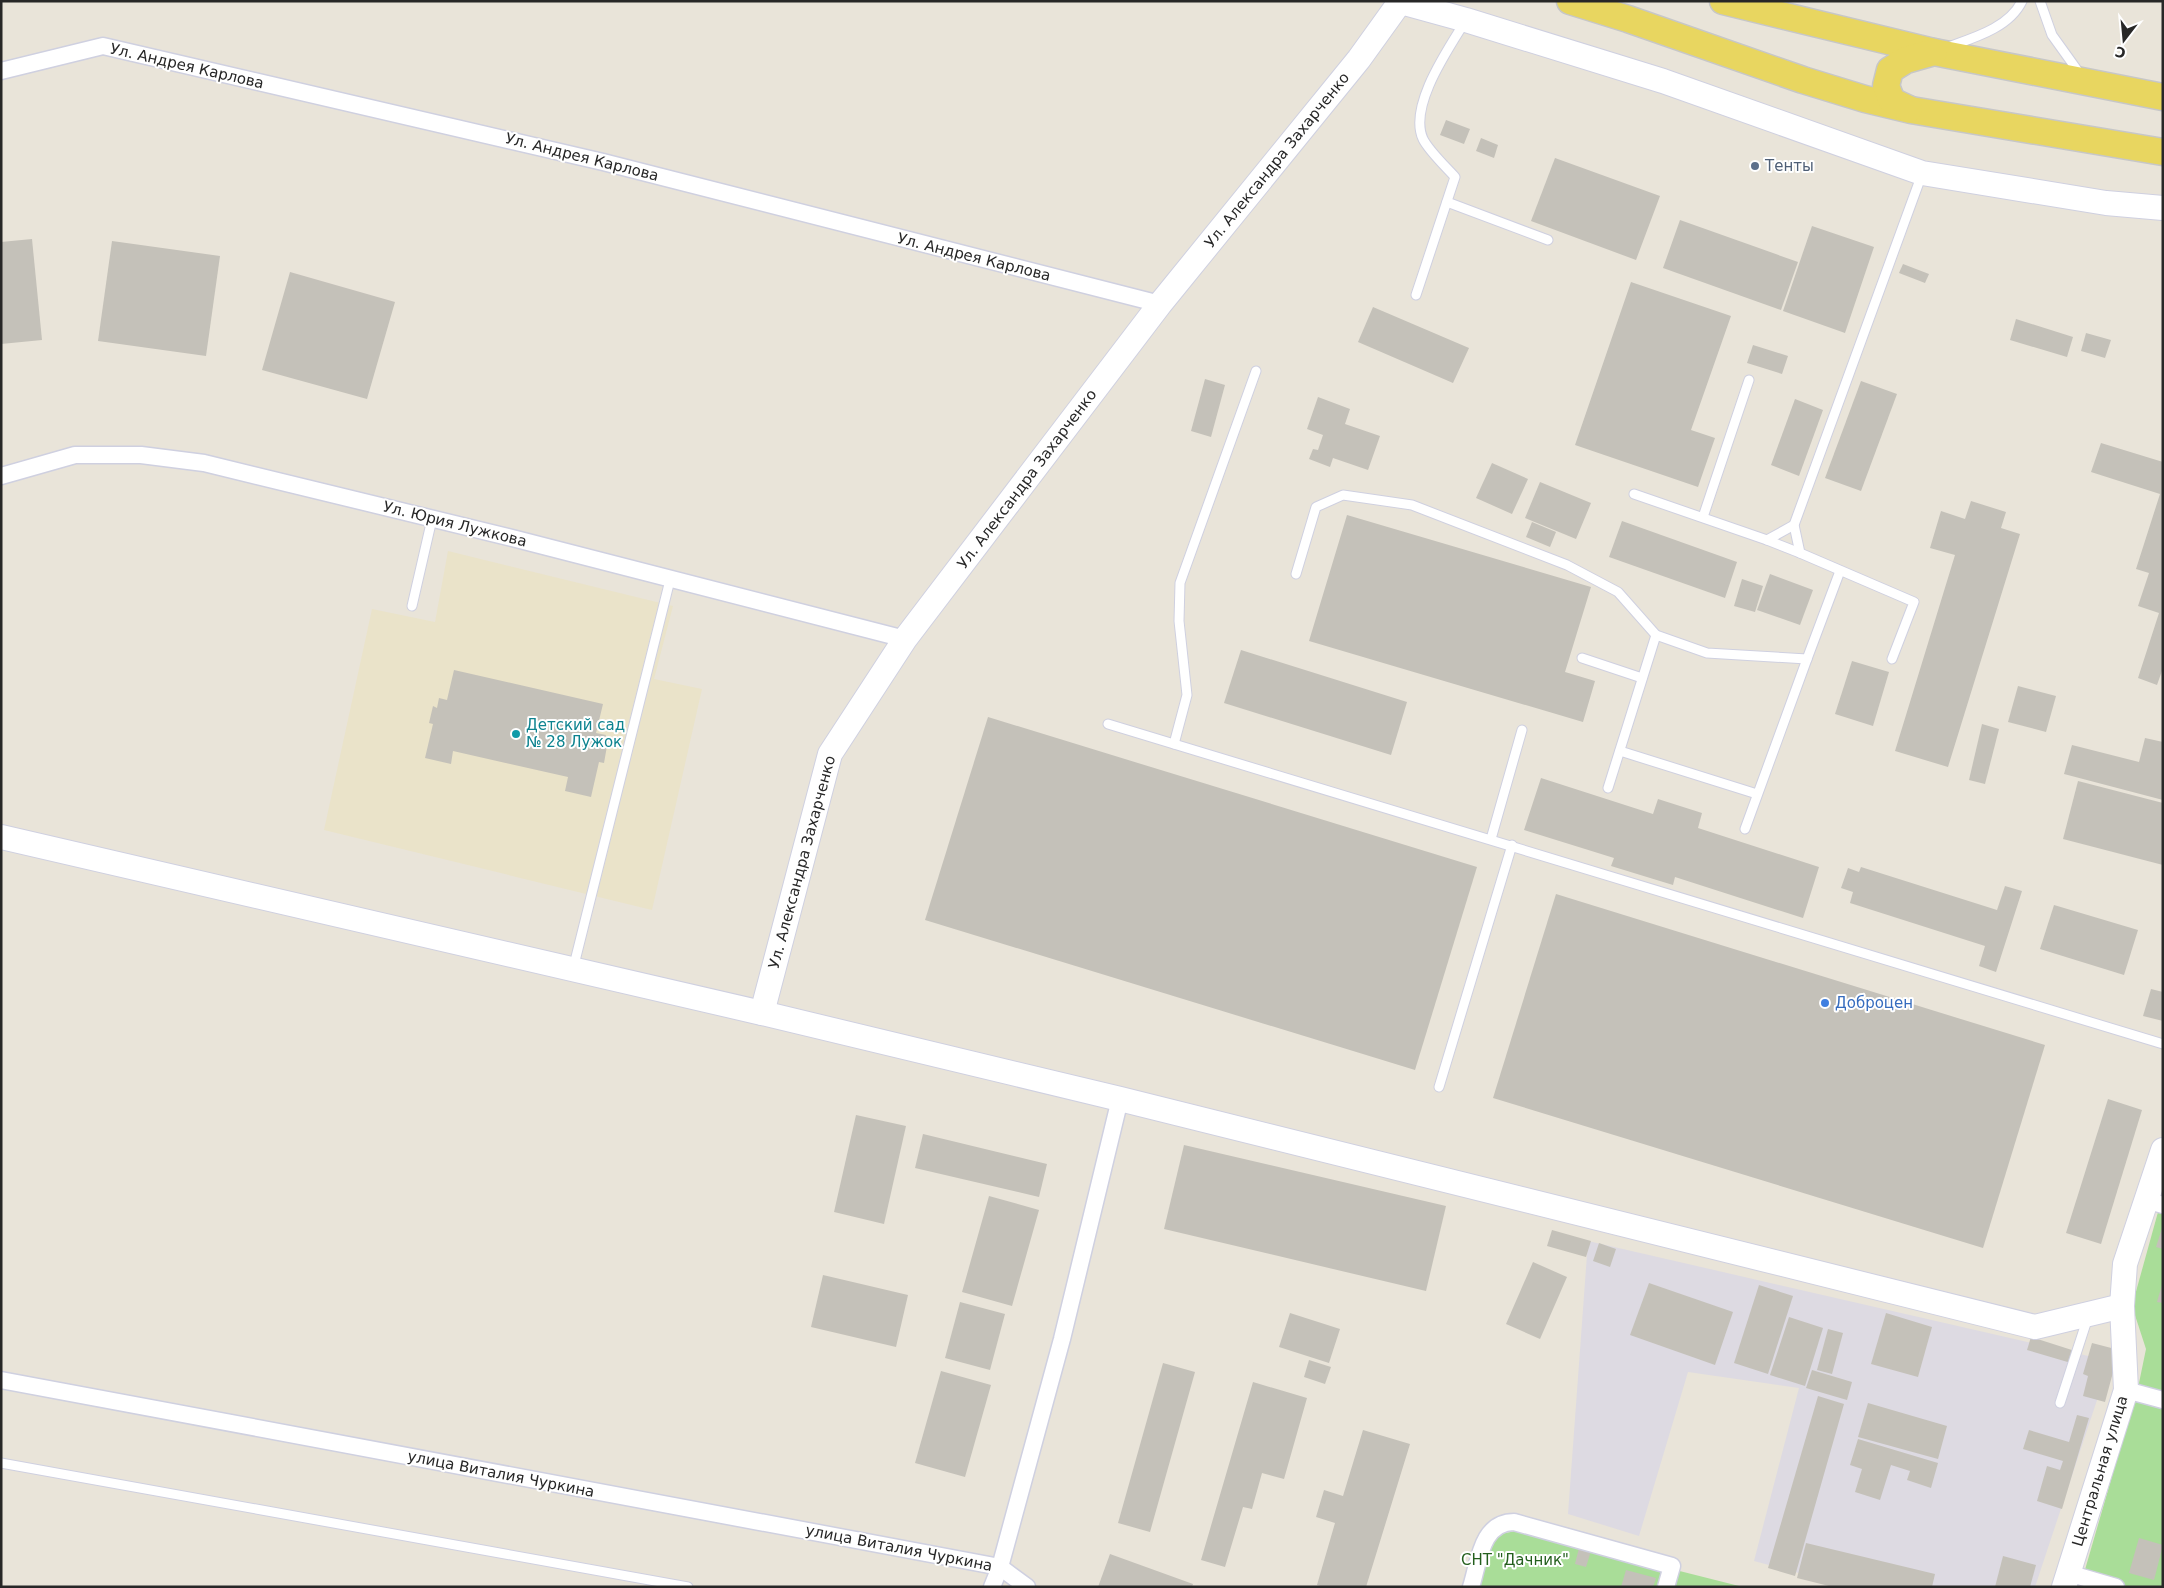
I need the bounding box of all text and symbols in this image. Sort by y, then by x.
north arrow [2099,15,2149,65]
street label: Ул. Андрея Карлова [108,40,266,92]
text: С [2113,43,2128,62]
street label: Ул. Александра Захарченко [1201,69,1353,251]
street label: Ул. Андрея Карлова [503,129,661,185]
place label: Тенты [1764,157,1814,175]
marker: Тенты [1749,160,1761,172]
street label: Ул. Андрея Карлова [895,229,1053,285]
street label: Ул. Александра Захарченко [954,386,1100,572]
street label: Ул. Юрия Лужкова [381,497,529,551]
place label: Детский сад № 28 Лужок [526,716,625,751]
marker: Детский сад № 28 Лужок [510,728,522,740]
street label: Ул. Александра Захарченко [765,753,839,971]
place label: Доброцен [1835,994,1913,1012]
marker: Доброцен [1819,997,1831,1009]
street label: Центральная улица [2068,1393,2132,1549]
street label: улица Виталия Чуркина [406,1447,596,1501]
street label: улица Виталия Чуркина [804,1521,994,1575]
park label: СНТ "Дачник" [1461,1551,1569,1569]

